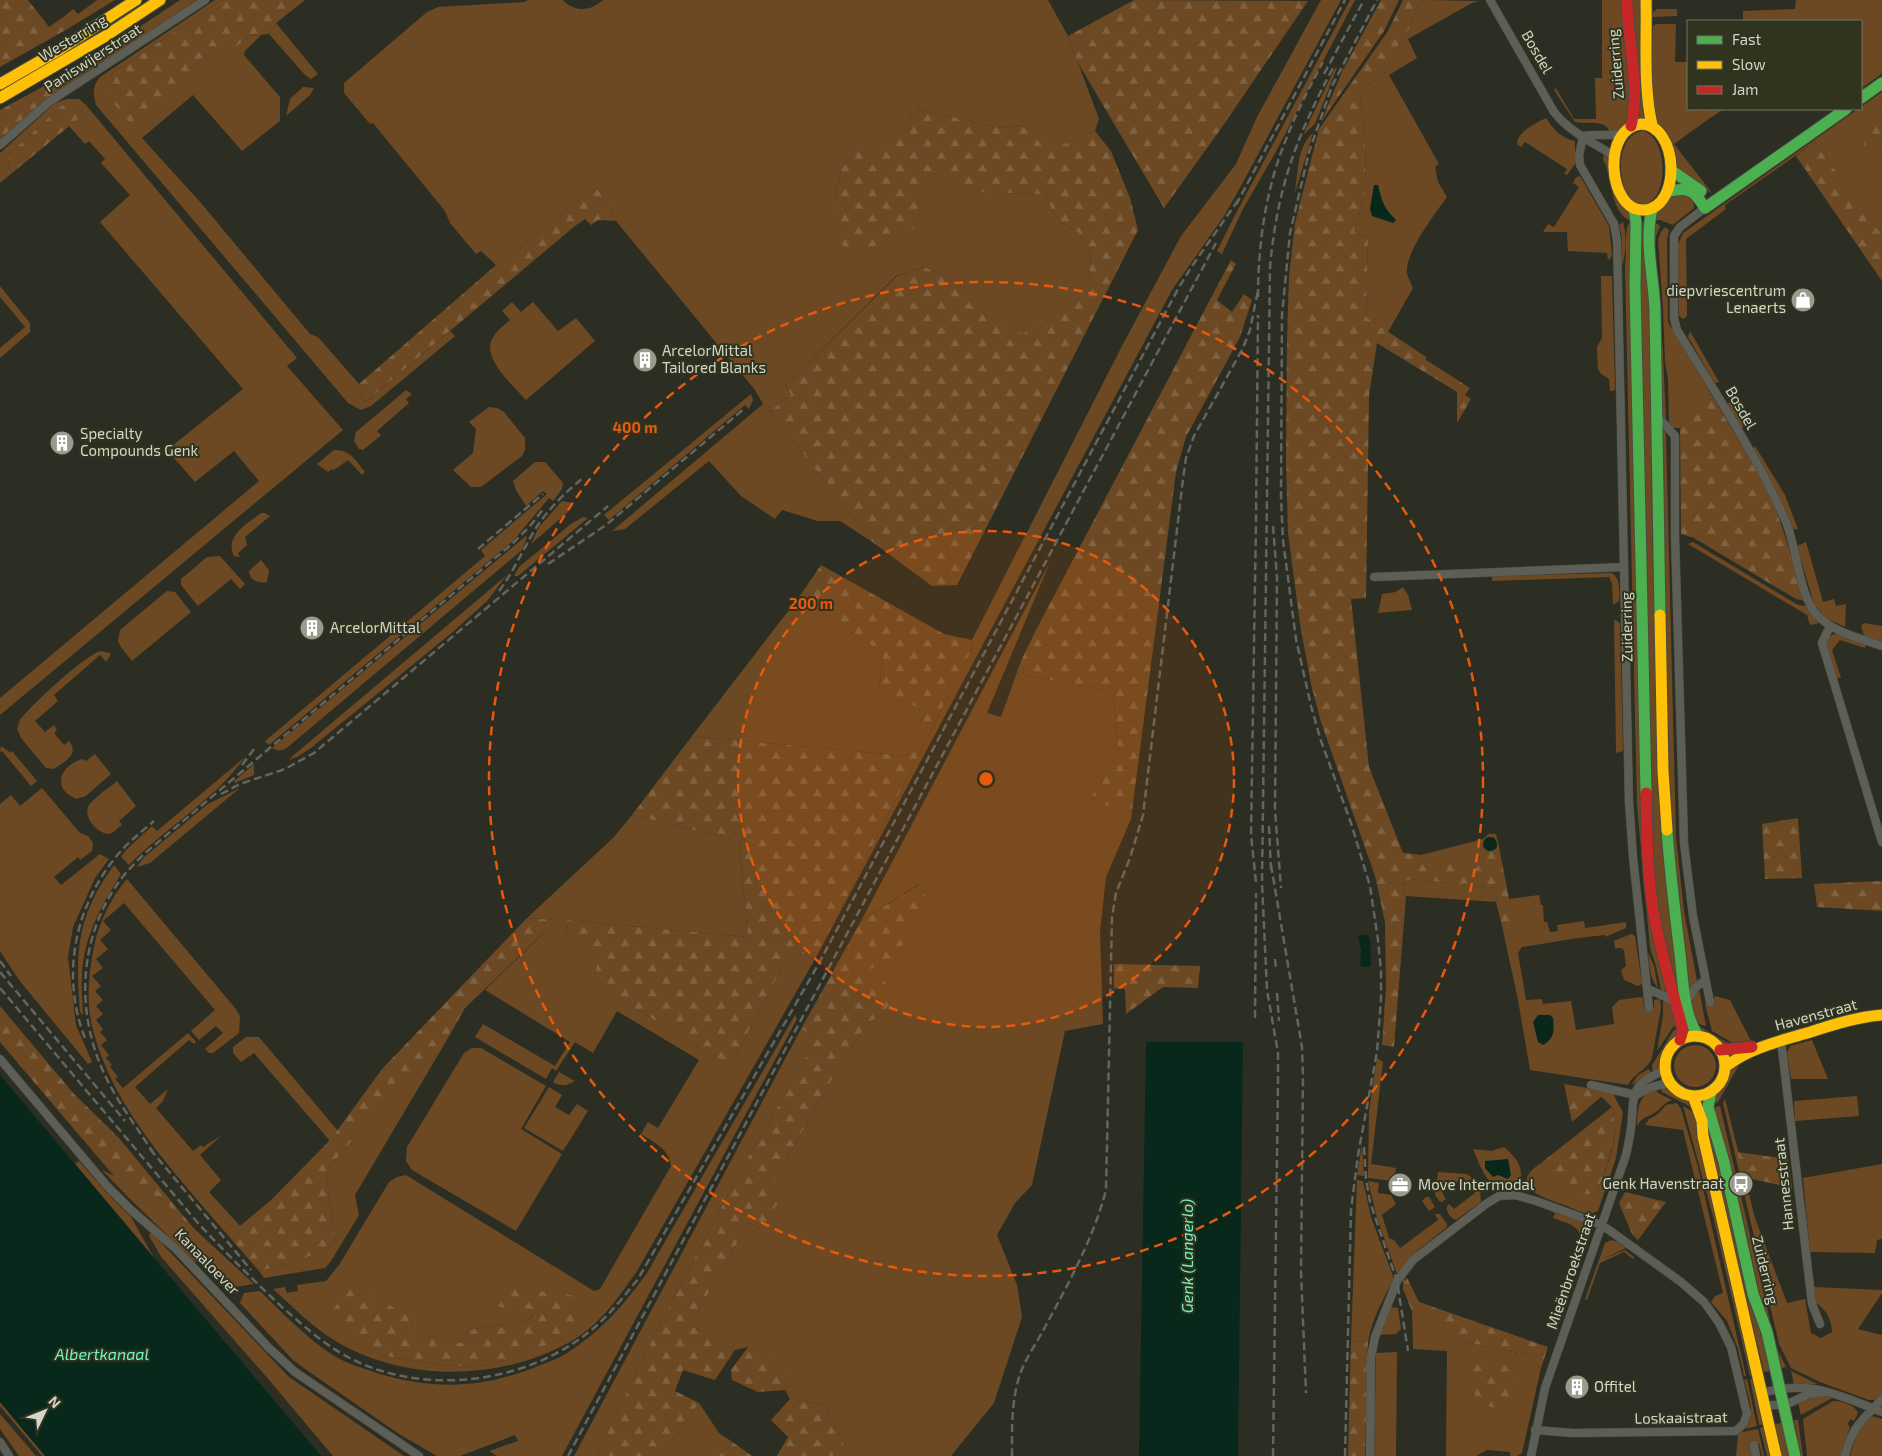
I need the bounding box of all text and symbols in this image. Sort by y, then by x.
street label: Westerring [35,9,110,64]
street label: Paniswijerstraat [40,19,145,96]
legend [1687,20,1862,110]
street label: Bosdel [1518,27,1558,77]
street label: Zuiderring [1603,28,1627,100]
text: Fast [1732,30,1762,48]
text: Slow [1732,55,1766,73]
text: Jam [1732,80,1758,98]
place label: diepvriescentrum Lenaerts [1666,281,1786,316]
shop icon: diepvriescentrum Lenaerts [1790,287,1816,313]
place label: ArcelorMittal Tailored Blanks [662,341,766,376]
building icon: ArcelorMittal Tailored Blanks [632,347,658,373]
street label: Bosdel [1722,383,1762,433]
text: 400 m [613,418,657,436]
place label: Specialty Compounds Genk [80,424,198,459]
building icon: Specialty Compounds Genk [49,430,75,456]
street label: Zuiderring [1616,591,1636,662]
text: 200 m [789,594,833,612]
building icon: ArcelorMittal [299,615,325,641]
place label: ArcelorMittal [330,618,421,636]
centre of rings [977,770,995,788]
street label: Havenstraat [1773,994,1859,1034]
street label: Hannesstraat [1769,1137,1797,1231]
bus stop icon: Genk Havenstraat [1728,1171,1754,1197]
office icon: Move Intermodal [1387,1172,1413,1198]
place label: Genk Havenstraat [1603,1174,1724,1192]
place label: Move Intermodal [1418,1175,1535,1193]
water label: Genk (Langerlo) [1177,1199,1196,1313]
street label: Mieënbroekstraat [1542,1210,1598,1331]
street label: Kanaaloever [172,1224,244,1298]
street label: Zuiderring [1749,1233,1783,1307]
water label: Albertkanaal [54,1344,149,1363]
building icon: Offitel [1564,1374,1590,1400]
place label: Offitel [1594,1377,1637,1395]
north arrow [20,1386,70,1436]
text: N [45,1392,65,1411]
street label: Loskaaistraat [1634,1407,1728,1427]

